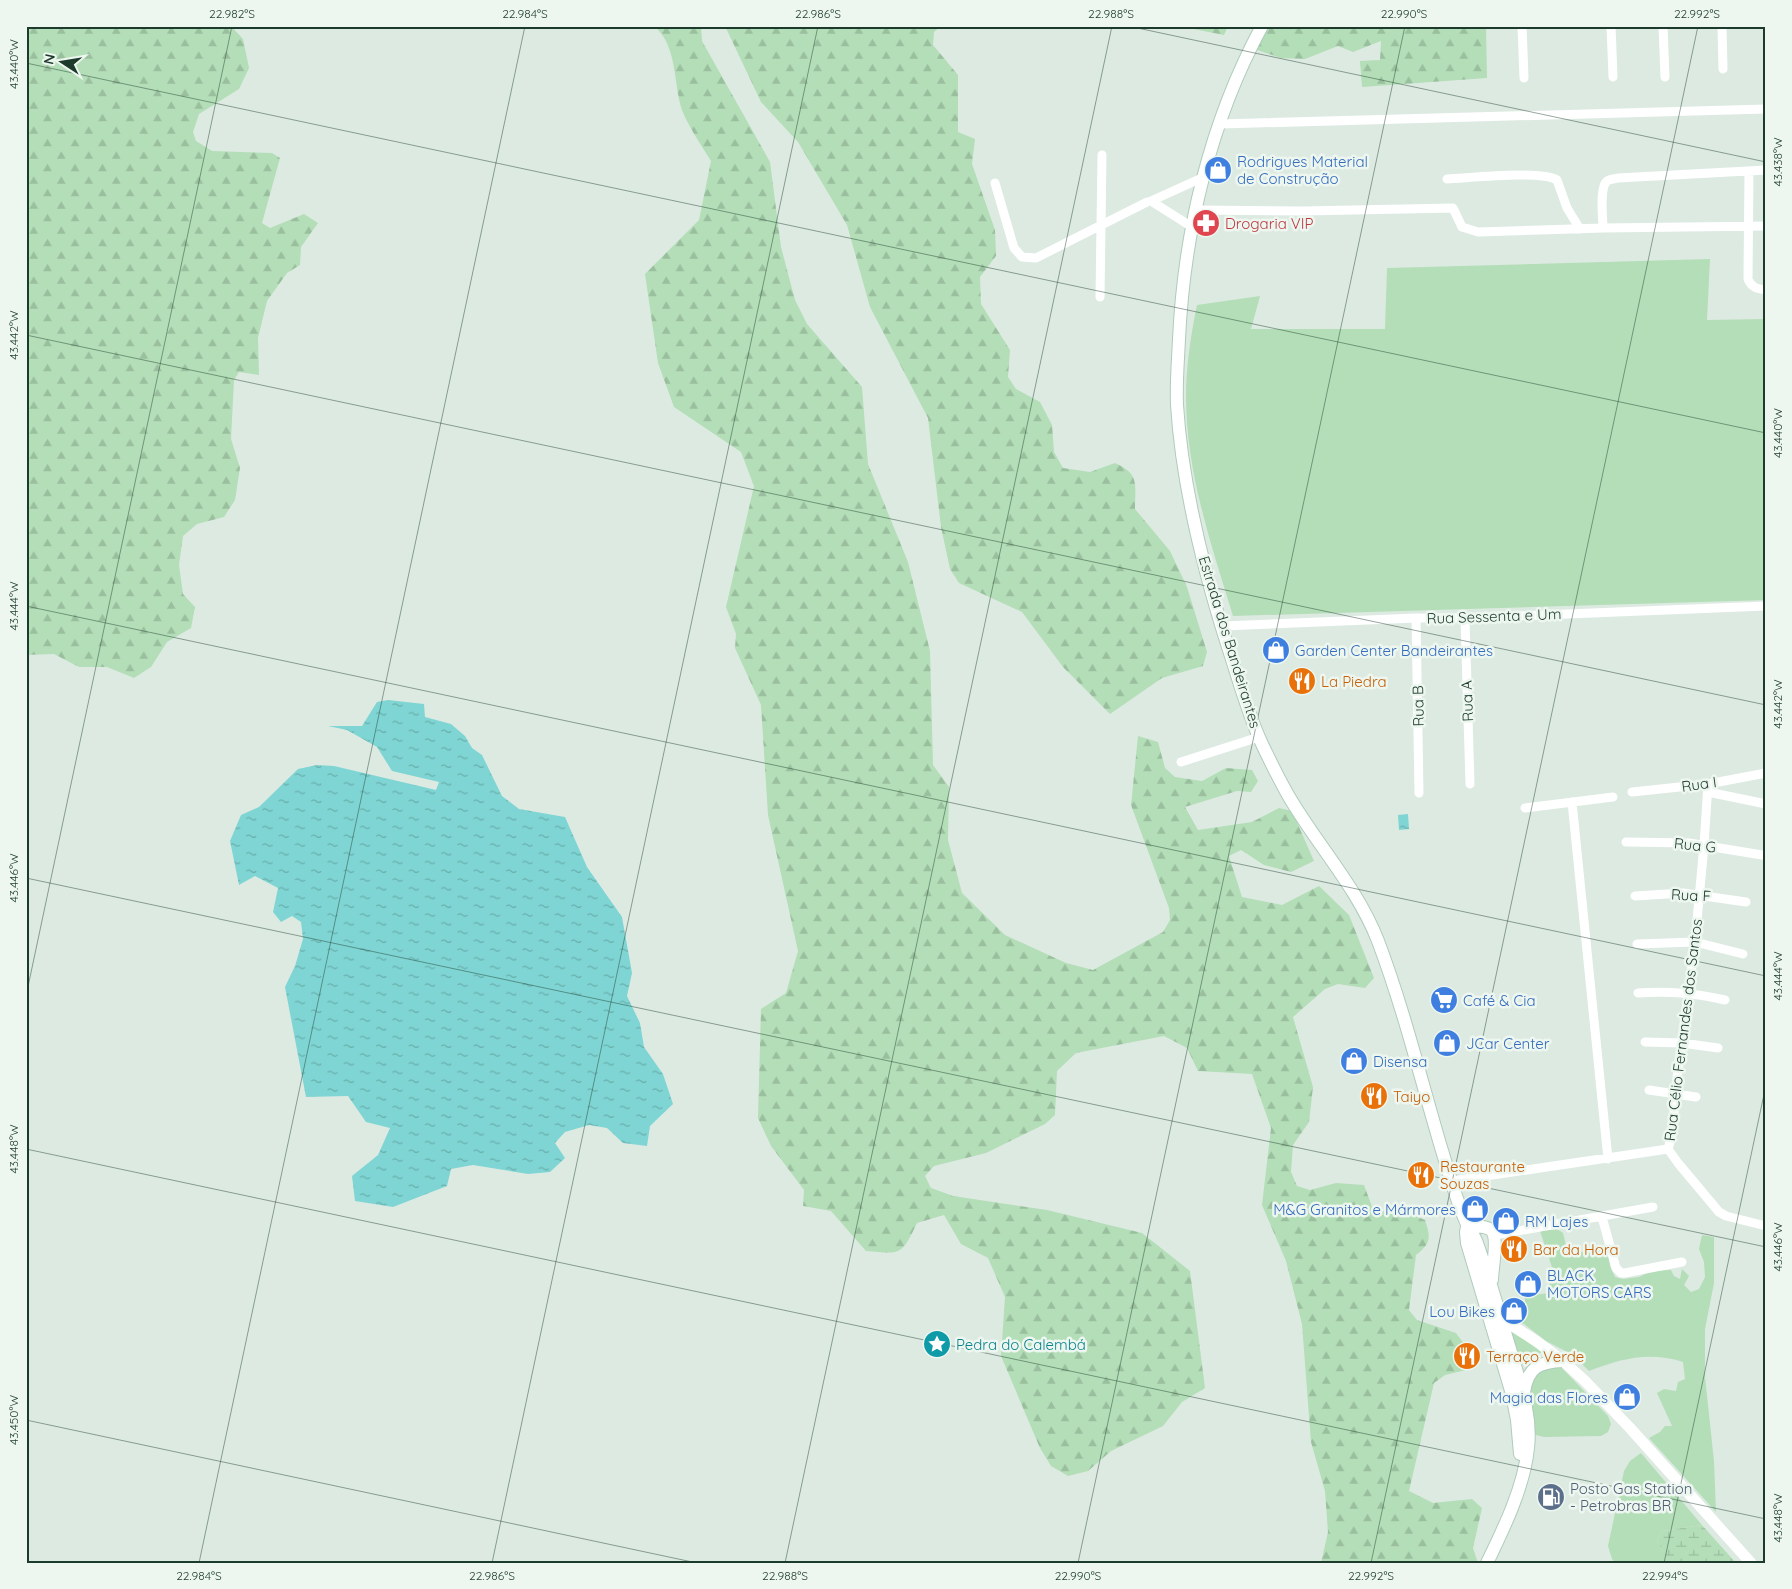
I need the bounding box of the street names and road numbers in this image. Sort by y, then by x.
street label: Estrada dos Bandeirantes [1195,554,1265,730]
street label: Rua Sessenta e Um [1426,604,1562,628]
street label: Rua A [1457,680,1477,722]
street label: Rua B [1408,685,1428,727]
street label: Rua I [1680,772,1718,796]
street label: Rua G [1673,833,1717,857]
street label: Rua F [1670,884,1712,906]
street label: Rua Célio Fernandes dos Santos [1660,918,1706,1142]

